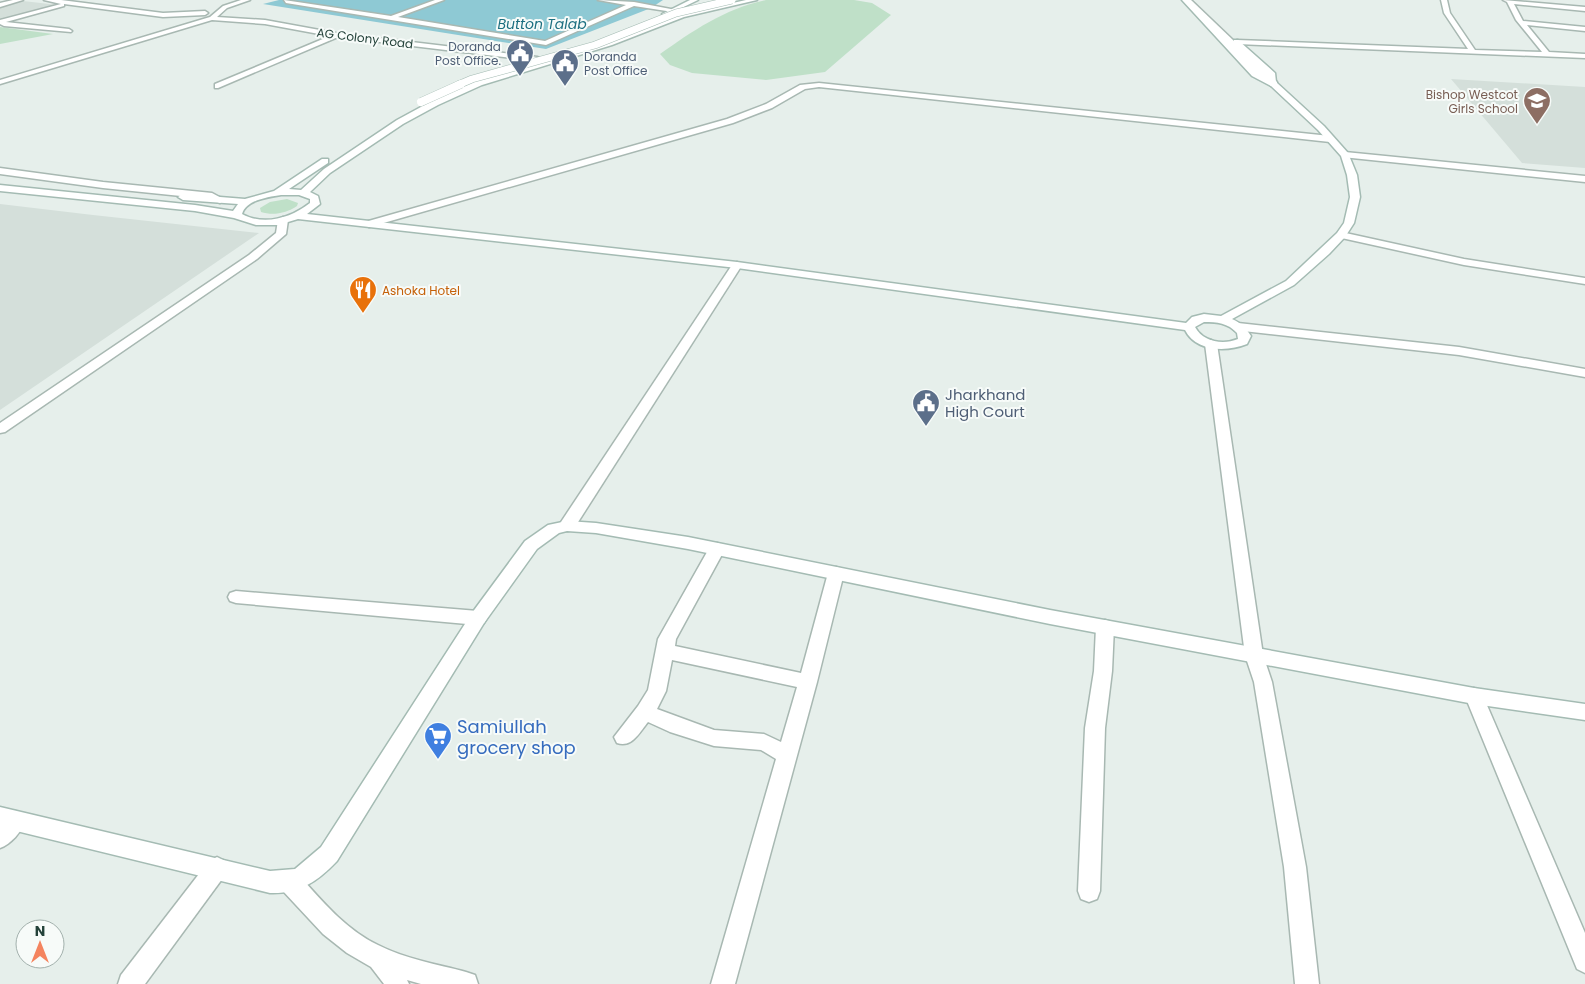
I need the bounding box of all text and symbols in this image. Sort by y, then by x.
water label: Button Talab [497,14,587,34]
street label: AG Colony Road [316,24,414,52]
place label: Doranda Post Office. [435,38,501,69]
public building icon: Doranda Post Office. [505,38,535,77]
public building icon: Doranda Post Office [550,48,580,87]
place label: Doranda Post Office [584,48,647,79]
place label: Bishop Westcot Girls School [1426,86,1518,117]
school or university icon: Bishop Westcot Girls School [1522,86,1552,125]
restaurant icon: Ashoka Hotel [348,275,378,314]
place label: Ashoka Hotel [382,282,460,299]
place label: Jharkhand High Court [945,384,1026,422]
public building icon: Jharkhand High Court [911,388,941,427]
place label: Samiullah grocery shop [457,714,576,760]
supermarket icon: Samiullah grocery shop [423,721,453,760]
north arrow [15,919,65,969]
text: N [35,921,45,941]

